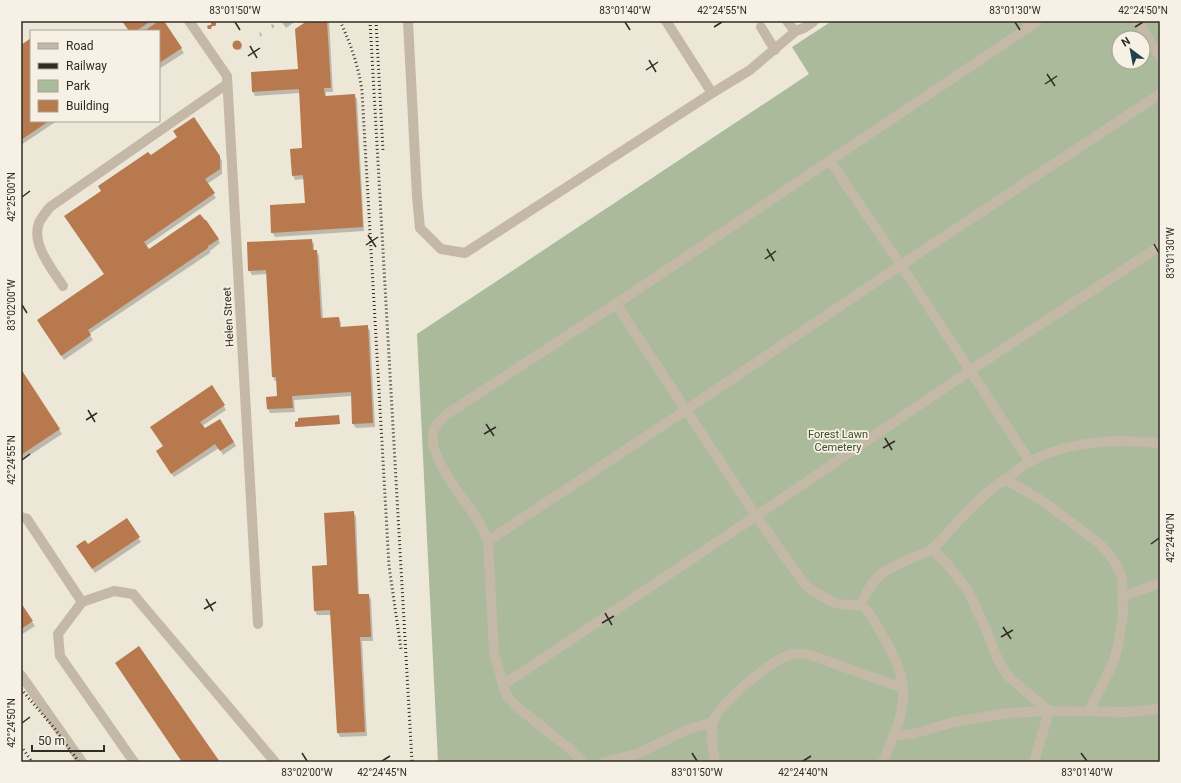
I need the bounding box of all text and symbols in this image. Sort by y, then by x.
text: 83°01'50"W [209,5,261,16]
text: 83°01'40"W [599,5,651,16]
text: 42°24'55"N [697,5,747,16]
text: 83°01'30"W [989,5,1041,16]
text: 42°24'50"N [1118,5,1168,16]
legend [30,30,160,122]
north arrow [1111,30,1151,70]
text: N [1119,34,1133,50]
text: Road [66,39,94,53]
text: Railway [66,59,107,73]
text: Park [66,79,91,93]
text: Building [66,99,109,113]
text: 42°25'00"N [6,172,17,222]
text: 83°01'30"W [1165,227,1176,279]
text: 83°02'00"W [6,279,17,331]
street label: Helen Street [220,286,237,347]
park label: Forest Lawn Cemetery [808,428,868,454]
text: 42°24'55"N [6,435,17,485]
text: 42°24'40"N [1165,513,1176,563]
text: 42°24'50"N [6,698,17,748]
scale bar [32,727,104,753]
text: 50 m [38,734,65,748]
text: 83°02'00"W [281,767,333,778]
text: 42°24'45"N [357,767,407,778]
text: 83°01'50"W [671,767,723,778]
text: 42°24'40"N [778,767,828,778]
text: 83°01'40"W [1061,767,1113,778]

